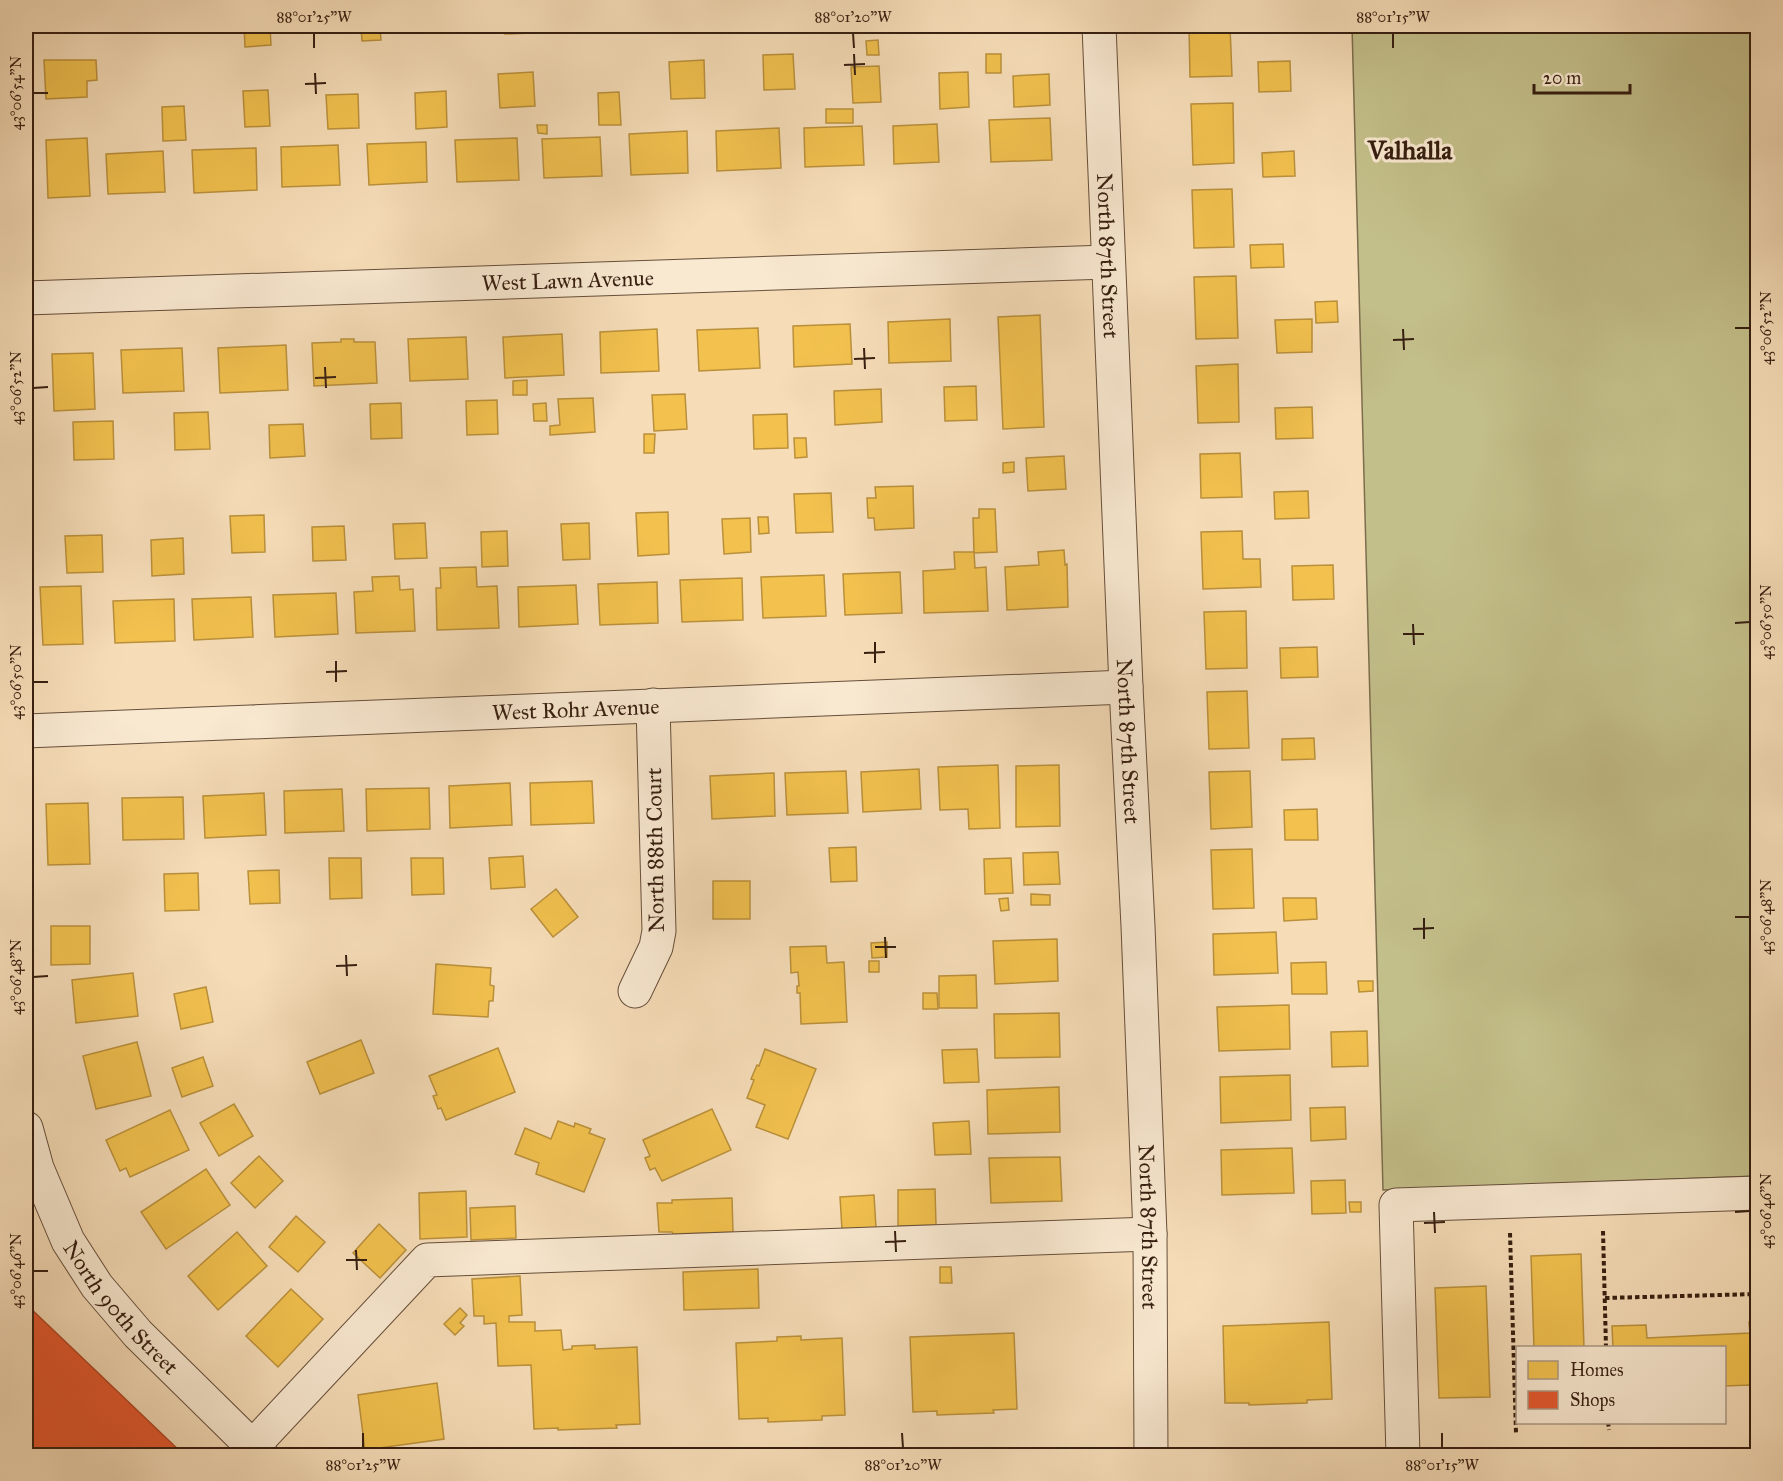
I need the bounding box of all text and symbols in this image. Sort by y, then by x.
text: 88°01'25"W [276,8,352,26]
text: 88°01'20"W [815,8,892,26]
text: 88°01'15"W [1356,8,1431,26]
text: 43°06'54"N [7,55,25,130]
scale bar [1534,57,1630,95]
text: 20 m [1543,67,1581,89]
district label: Valhalla [1367,134,1453,166]
street label: North 87th Street [1092,173,1125,339]
street label: West Lawn Avenue [481,264,654,296]
text: 43°06'52"N [1757,291,1775,365]
text: 43°06'52"N [7,351,25,425]
text: 43°06'50"N [1757,584,1775,660]
text: 43°06'50"N [7,644,25,720]
street label: North 87th Street [1111,658,1146,825]
street label: West Rohr Avenue [491,692,660,726]
street label: North 88th Court [640,767,670,933]
text: 43°06'48"N [1757,879,1775,955]
text: 43°06'48"N [7,939,25,1015]
street label: North 87th Street [1133,1144,1164,1310]
text: 43°06'46"N [1757,1173,1775,1249]
text: 43°06'46"N [7,1233,25,1309]
street label: North 90th Street [58,1235,185,1380]
legend [1516,1346,1726,1424]
text: Homes [1570,1359,1624,1381]
text: Shops [1570,1389,1615,1411]
text: 88°01'25"W [325,1456,401,1474]
text: 88°01'20"W [865,1456,942,1474]
text: 88°01'15"W [1405,1456,1480,1474]

